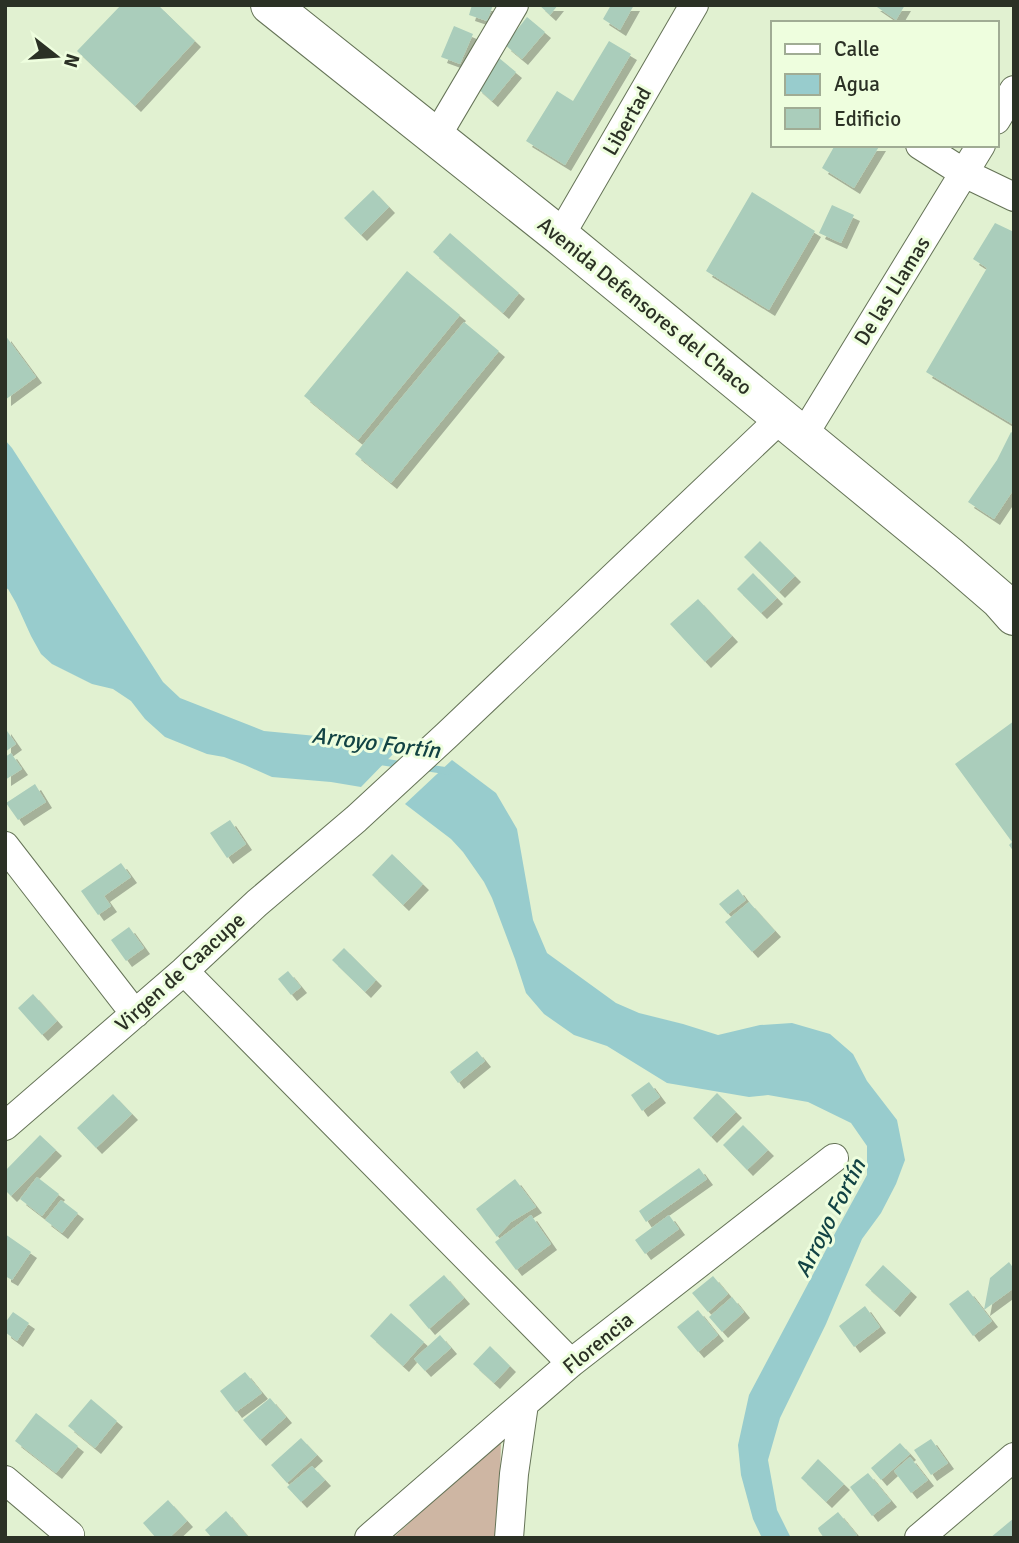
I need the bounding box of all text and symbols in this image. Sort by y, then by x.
north arrow [21,21,91,91]
legend [771,21,998,147]
text: Calle [834,36,880,62]
text: N [58,51,85,71]
text: Agua [834,71,880,97]
street label: Libertad [597,82,657,160]
text: Edificio [834,106,901,132]
street label: Avenida Defensores del Chaco [533,211,757,401]
street label: De las Llamas [848,232,936,350]
water label: Arroyo Fortín [310,721,443,765]
street label: Virgen de Caacupe [110,907,250,1037]
water label: Arroyo Fortín [788,1153,873,1282]
street label: Florencia [557,1307,639,1379]

